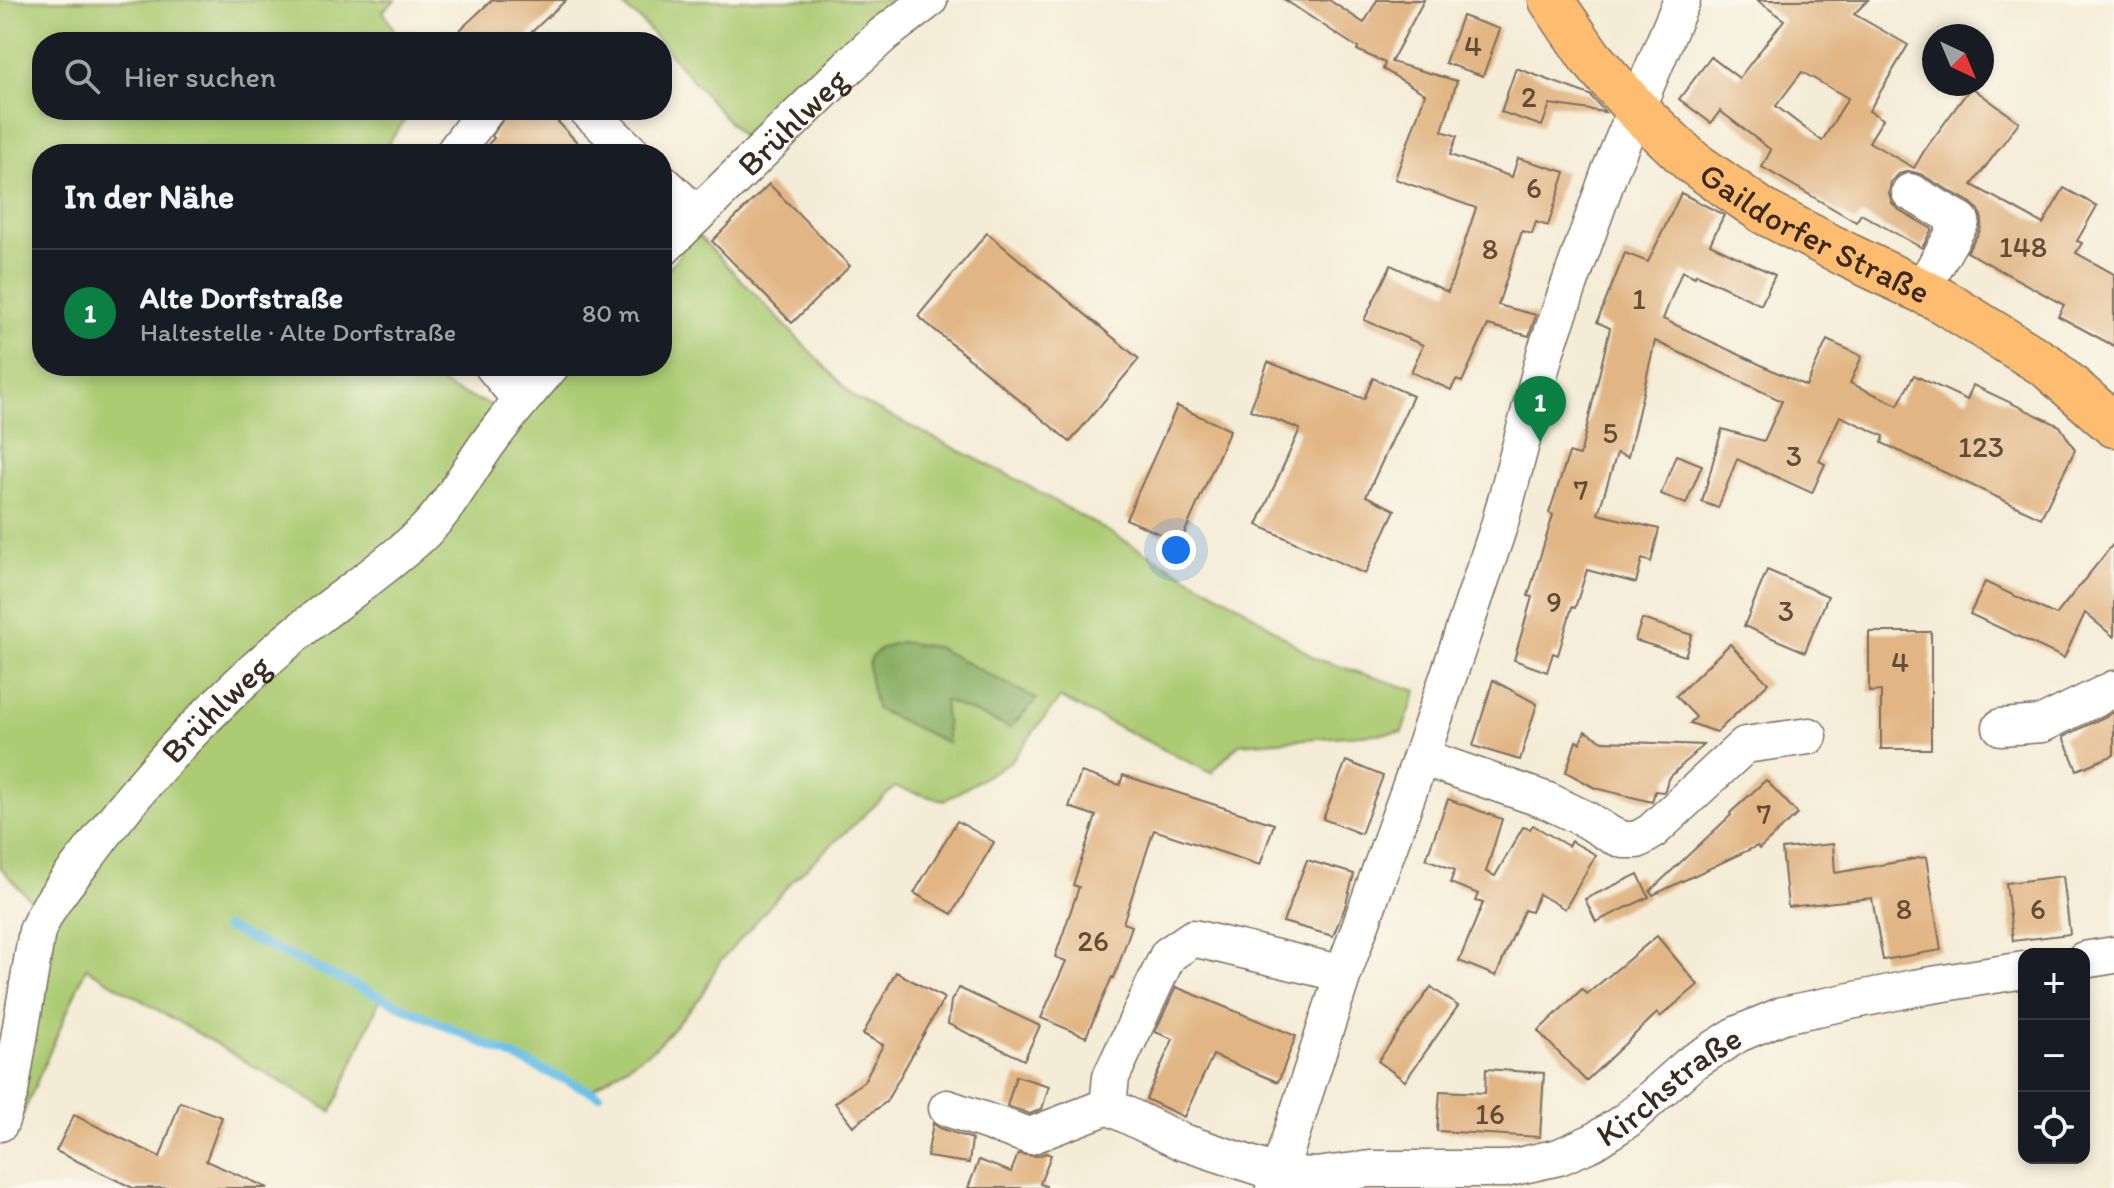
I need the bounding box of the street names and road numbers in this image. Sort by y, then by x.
street label: Brühlweg [729,59,857,185]
street label: Gaildorfer Straße [1692,154,1936,313]
street label: Brühlweg [152,645,279,772]
street label: Kirchstraße [1588,1017,1749,1156]

